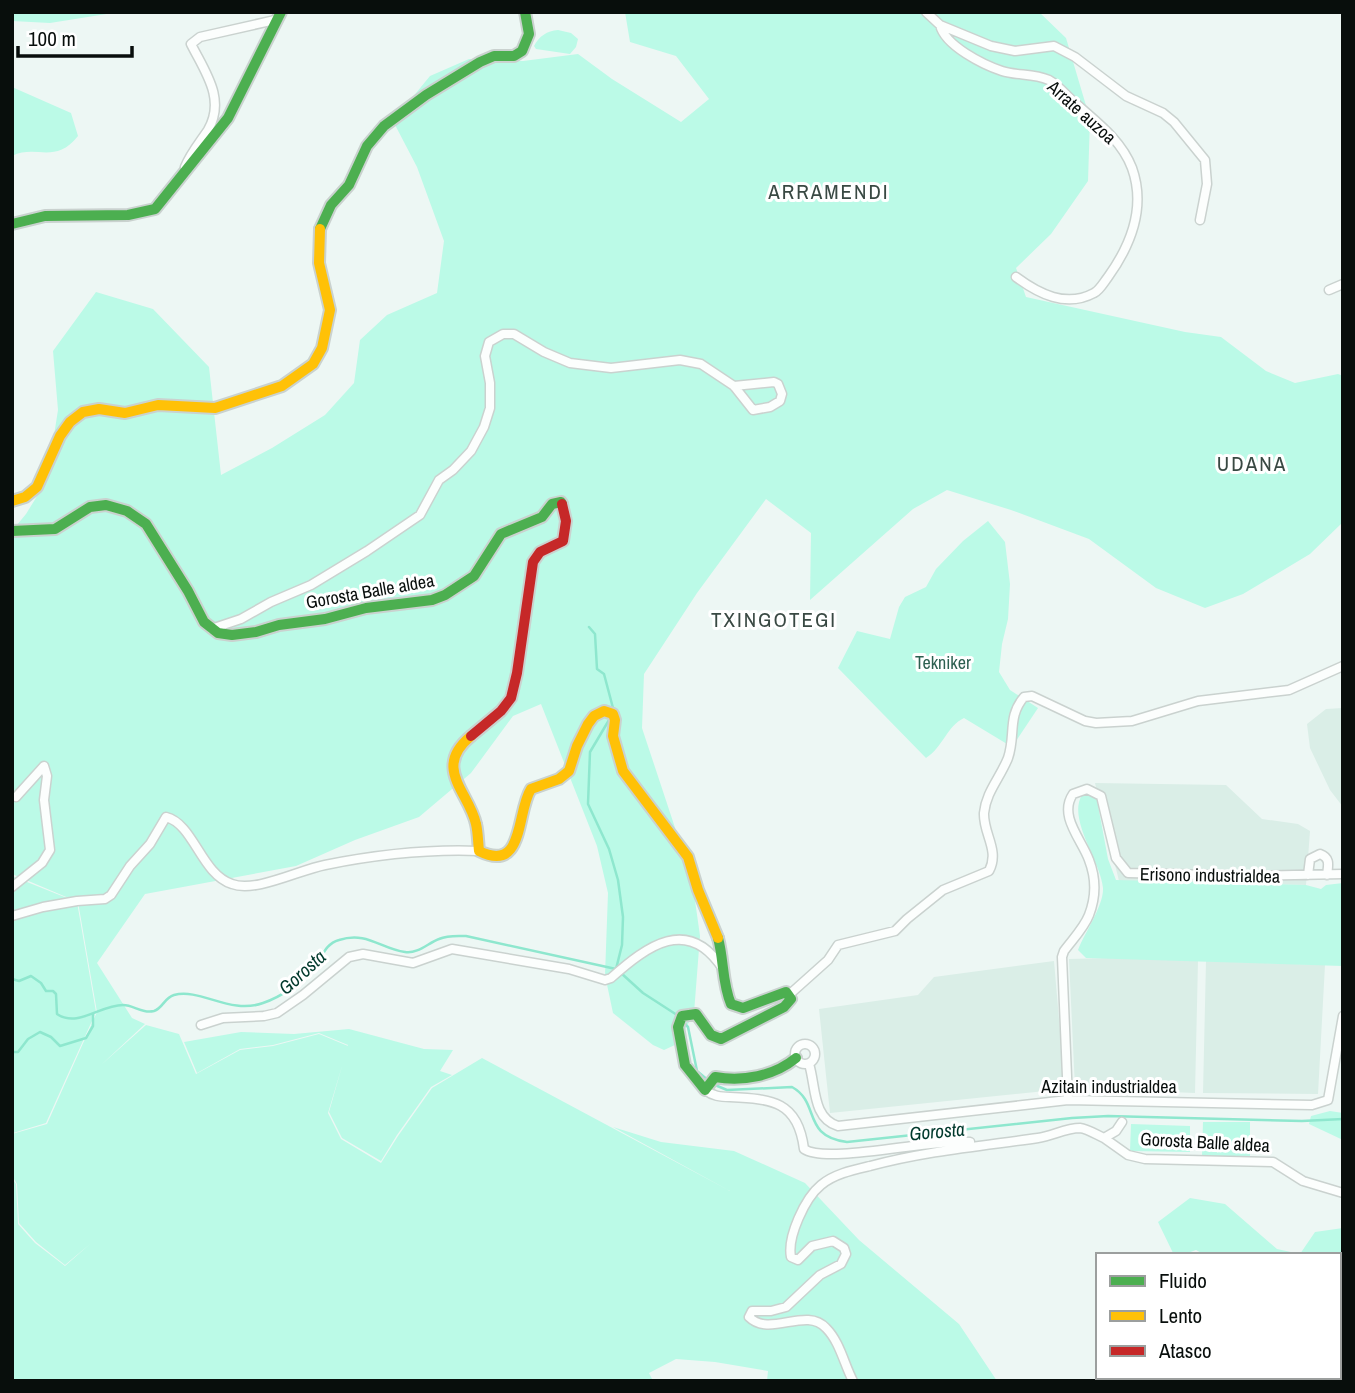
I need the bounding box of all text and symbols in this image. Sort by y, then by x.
scale bar [18,14,131,58]
text: 100 m [28,24,76,53]
street label: Arrate auzoa [1041,74,1122,150]
district label: ARRAMENDI [767,177,890,206]
district label: UDANA [1217,449,1287,478]
street label: Gorosta Balle aldea [304,567,436,615]
district label: TXINGOTEGI [711,605,837,634]
park label: Tekniker [915,650,971,675]
street label: Erisono industrialdea [1140,861,1280,889]
water label: Gorosta [273,944,332,1000]
street label: Azitain industrialdea [1040,1074,1177,1099]
water label: Gorosta [908,1116,966,1146]
street label: Gorosta Balle aldea [1140,1126,1270,1158]
legend [1096,1253,1341,1379]
text: Fluido [1159,1266,1207,1295]
text: Lento [1159,1301,1202,1330]
text: Atasco [1158,1336,1212,1365]

